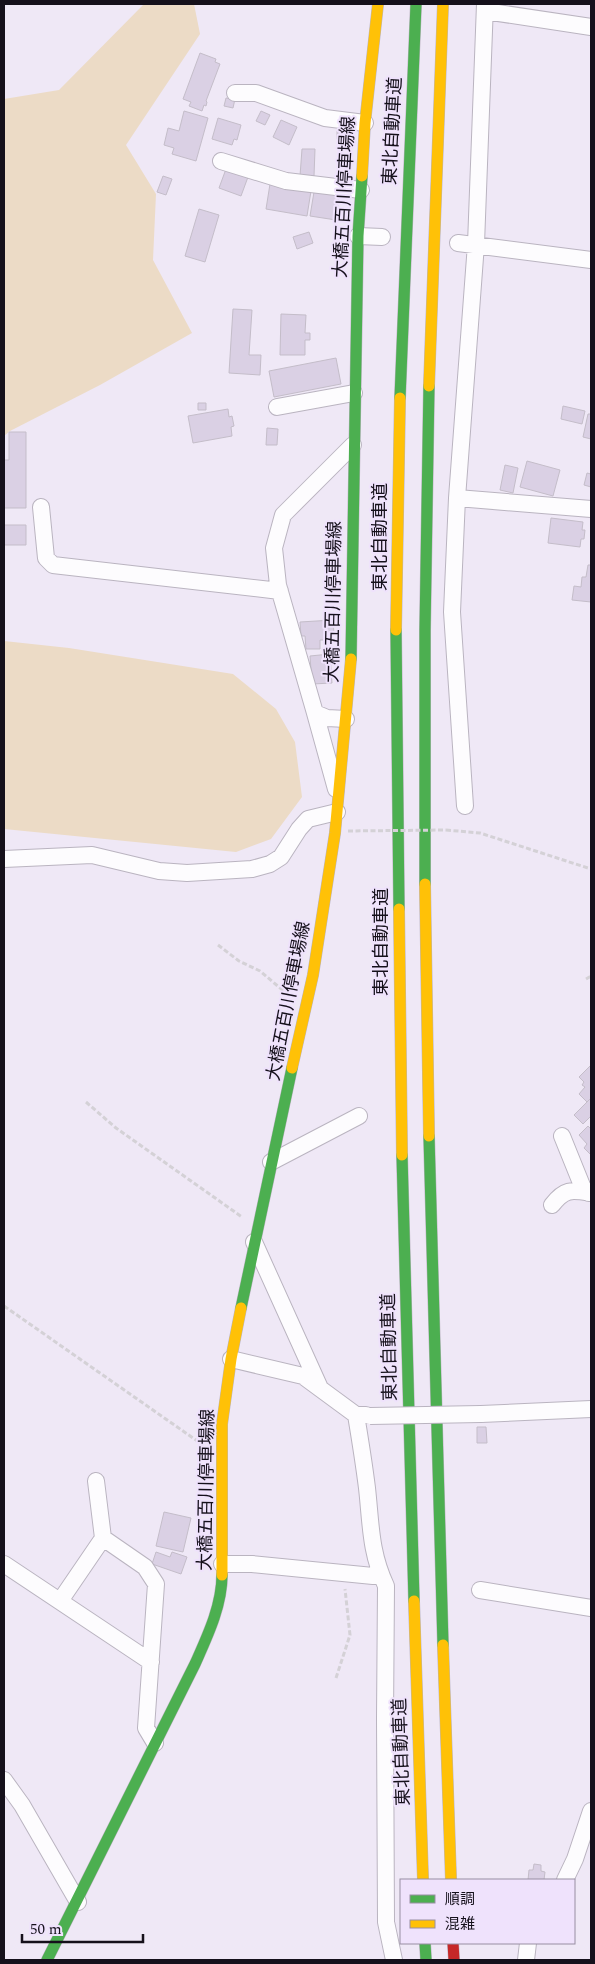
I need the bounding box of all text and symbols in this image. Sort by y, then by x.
street label: 東北自動車道 [376,76,409,186]
street label: 大橋五百川停車場線 [327,115,362,279]
street label: 東北自動車道 [367,483,394,591]
street label: 大橋五百川停車場線 [319,521,348,683]
street label: 東北自動車道 [368,888,395,996]
street label: 大橋五百川停車場線 [260,919,317,1083]
street label: 東北自動車道 [375,1293,404,1401]
street label: 大橋五百川停車場線 [192,1409,221,1571]
street label: 東北自動車道 [386,1698,417,1806]
legend [400,1879,575,1944]
text: 順調 [445,1888,475,1911]
scale bar [22,1912,144,1944]
text: 混雑 [445,1913,475,1936]
text: 50 m [30,1918,62,1941]

